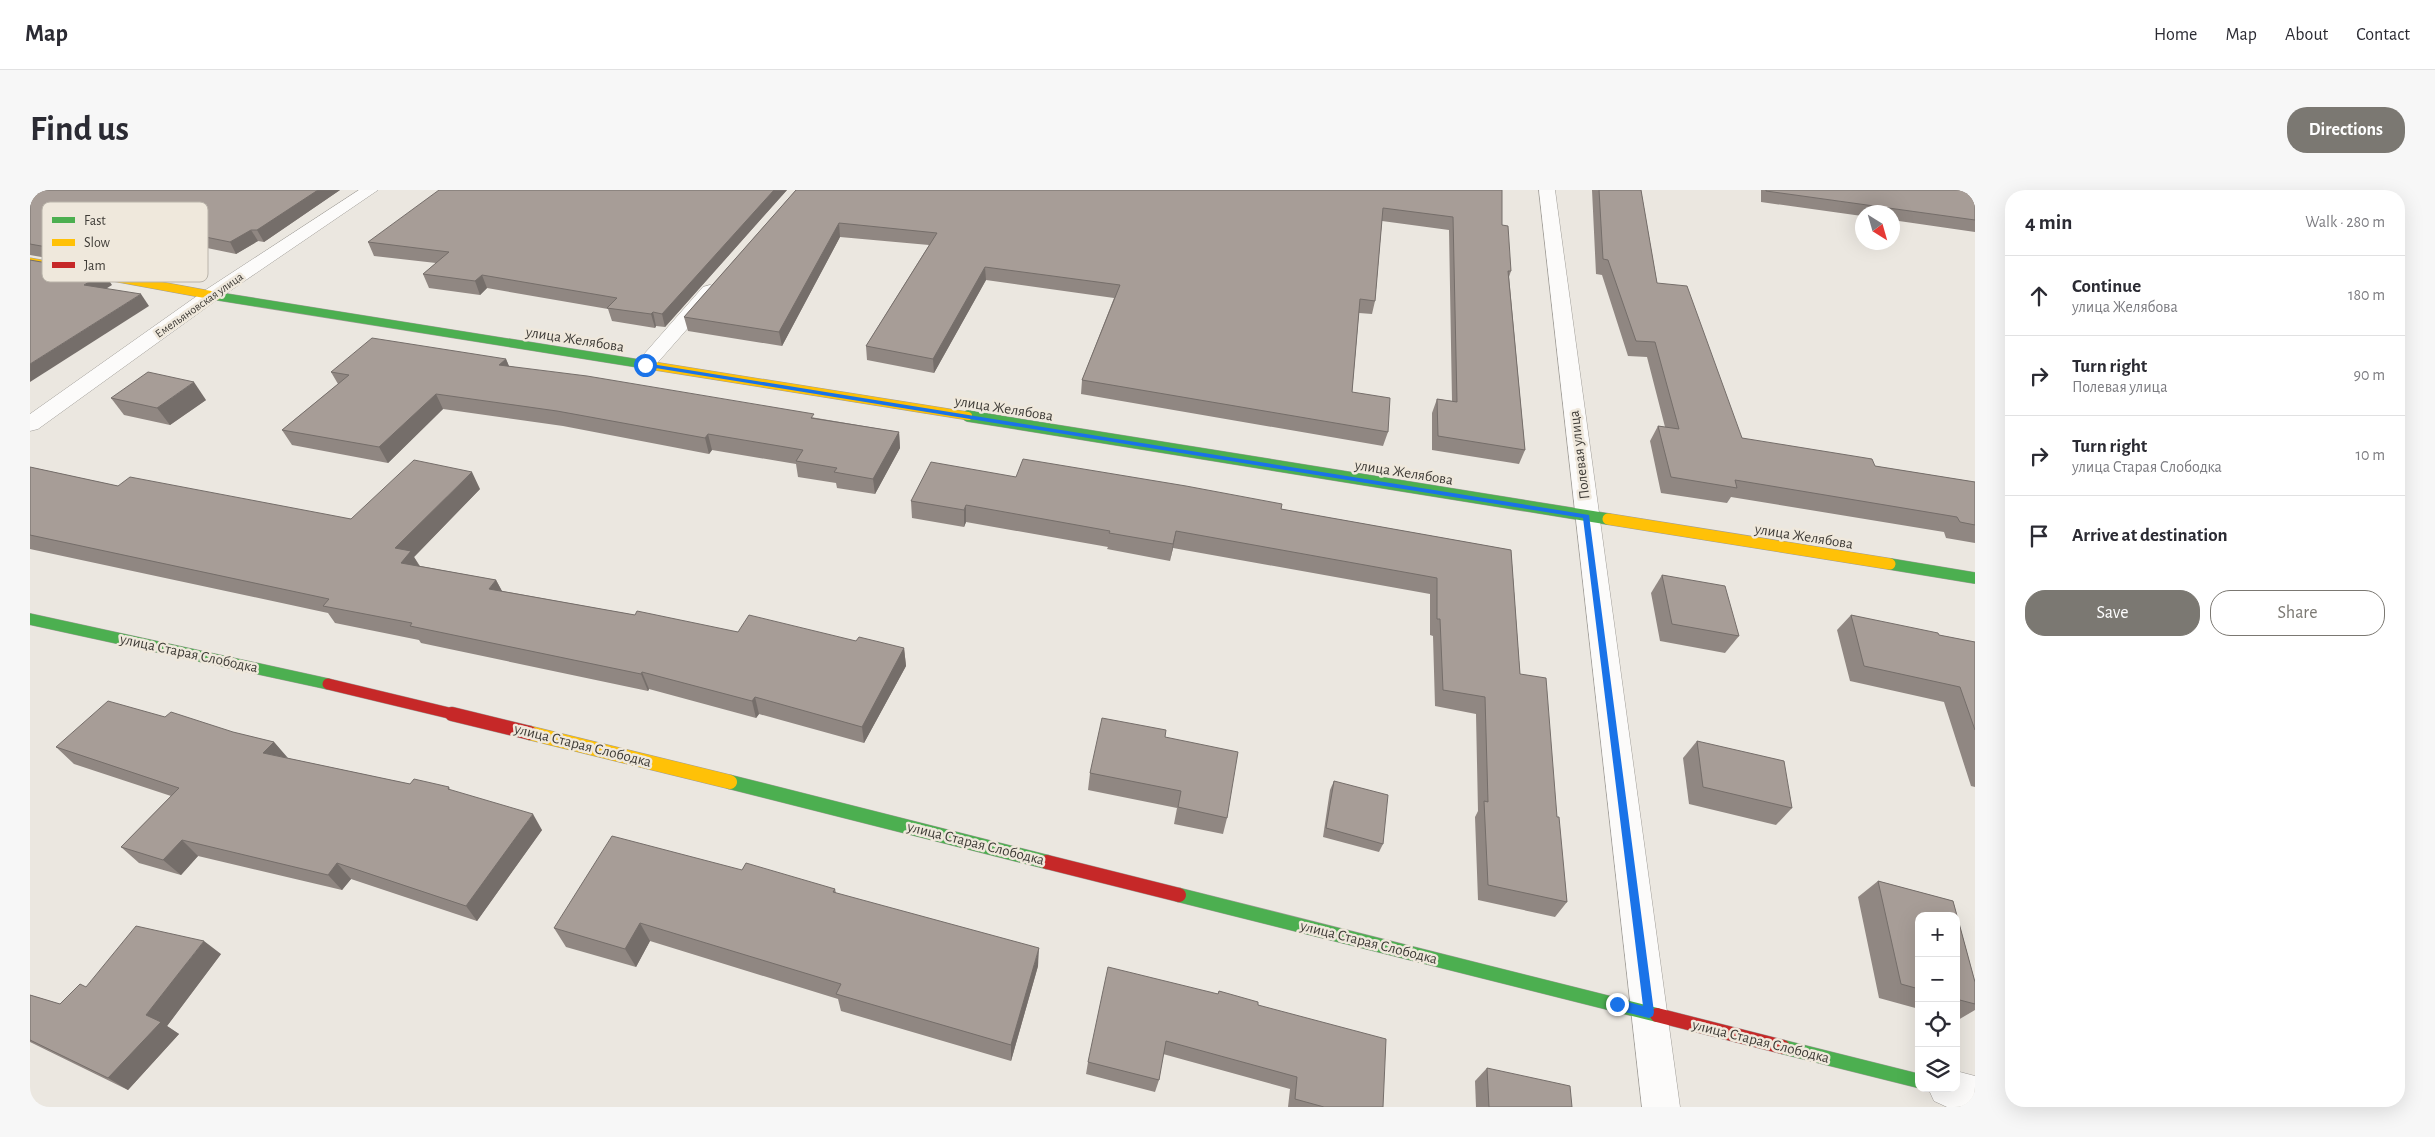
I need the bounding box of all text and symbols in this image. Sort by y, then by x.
text: Map [25,22,68,46]
text: Home [2154,26,2197,44]
text: Map [2225,26,2257,44]
text: About [2285,26,2328,44]
text: Contact [2356,26,2410,44]
button: Directions [2287,107,2405,153]
text: Find us [30,112,129,147]
legend [42,202,208,282]
north arrow [1855,205,1900,250]
text: 4 min [2025,212,2072,233]
text: Fast [84,214,106,228]
text: Walk · 280 m [2305,214,2385,230]
text: Slow [84,236,111,250]
text: Jam [84,259,106,273]
street label: Емельяновская улица [153,270,246,341]
text: Continue [2072,277,2141,296]
icon: ahead [2025,282,2053,310]
text: 180 m [2348,287,2385,303]
text: улица Желябова [2072,299,2178,315]
street label: улица Желябова [524,324,625,355]
route start [634,354,657,377]
text: Turn right [2072,357,2147,376]
icon: right [2025,362,2053,390]
text: 90 m [2354,367,2385,383]
text: Полевая улица [2072,379,2167,395]
street label: улица Желябова [953,393,1054,424]
street label: Полевая улица [1567,409,1592,500]
text: Turn right [2072,437,2147,456]
icon: right [2025,442,2053,470]
text: 10 m [2356,447,2385,463]
street label: улица Желябова [1353,457,1454,488]
text: улица Старая Слободка [2072,459,2222,475]
street label: улица Желябова [1753,521,1854,552]
icon: arrive [2025,522,2053,550]
text: Arrive at destination [2072,526,2228,545]
button: Save [2025,590,2200,636]
button: Share [2210,590,2385,636]
street label: улица Старая Слободка [118,631,259,675]
street label: улица Старая Слободка [512,721,653,770]
street label: улица Старая Слободка [905,819,1046,868]
map controls [1915,912,1960,1092]
button: + [1915,912,1960,957]
street label: улица Старая Слободка [1298,918,1439,967]
button: − [1915,957,1960,1002]
route end [1606,993,1629,1016]
button: locate [1915,1002,1960,1047]
street label: улица Старая Слободка [1690,1017,1831,1066]
button: layers [1915,1047,1960,1092]

